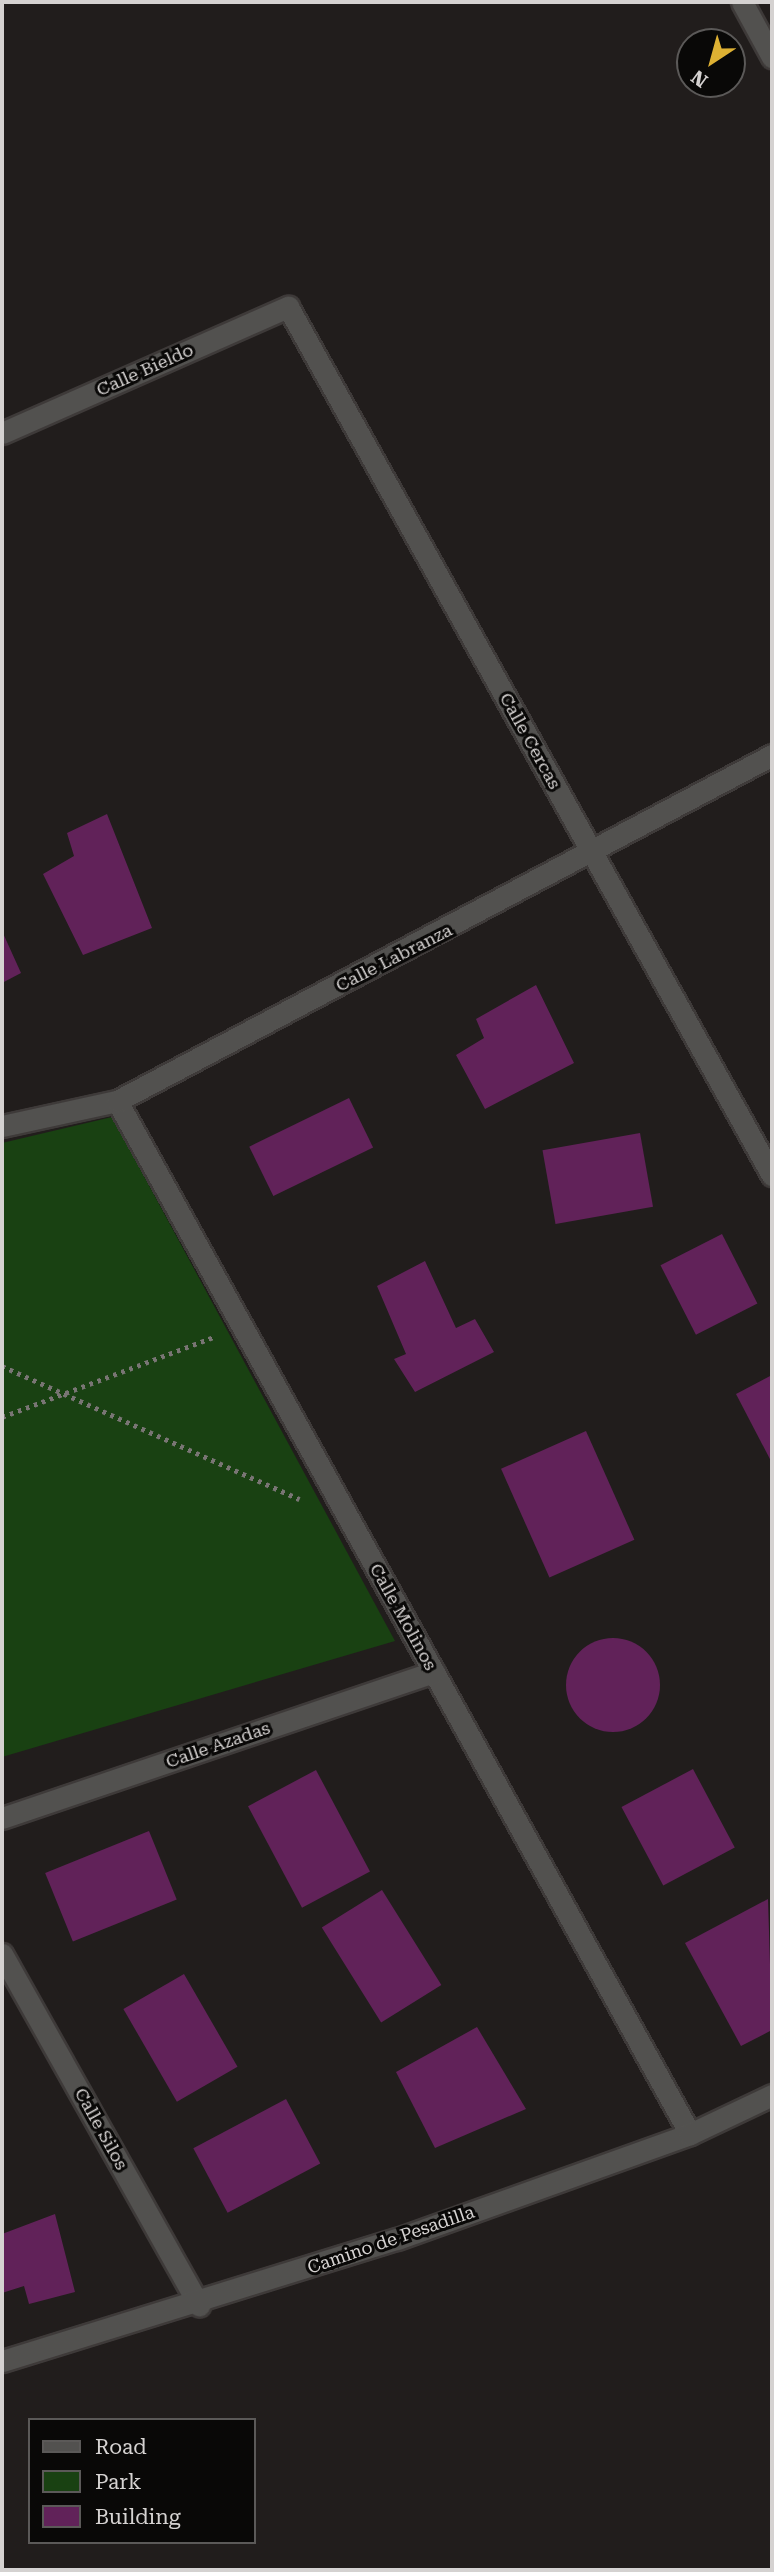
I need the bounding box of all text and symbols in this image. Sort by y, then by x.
north arrow [676,28,746,98]
text: N [687,65,712,92]
street label: Calle Bieldo [93,339,197,401]
street label: Calle Cercas [495,689,565,793]
street label: Calle Labranza [332,919,456,997]
street label: Calle Molinos [365,1560,441,1674]
street label: Calle Azadas [163,1717,273,1773]
street label: Calle Silos [70,2084,132,2174]
street label: Camino de Pesadilla [305,2201,477,2279]
legend [28,2418,256,2544]
text: Road [95,2435,147,2459]
text: Park [95,2470,141,2494]
text: Building [95,2505,181,2529]

